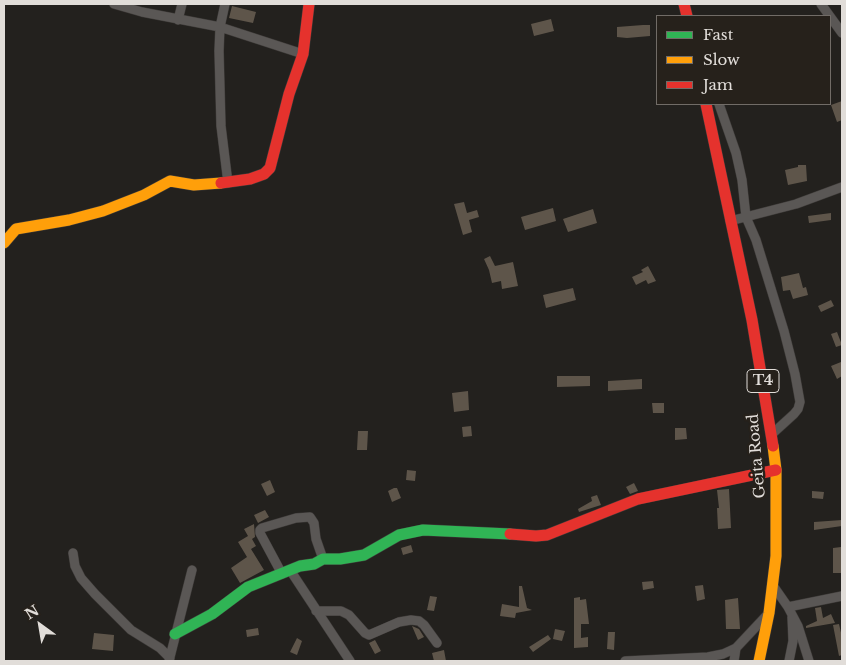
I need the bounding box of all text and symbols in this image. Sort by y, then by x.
legend [656,15,831,105]
text: Fast [703,25,733,44]
text: Slow [703,50,740,69]
text: Jam [703,75,733,94]
road number: T4 [747,370,779,392]
street label: Geita Road [744,413,770,499]
north arrow [15,600,65,650]
text: N [22,601,42,623]

